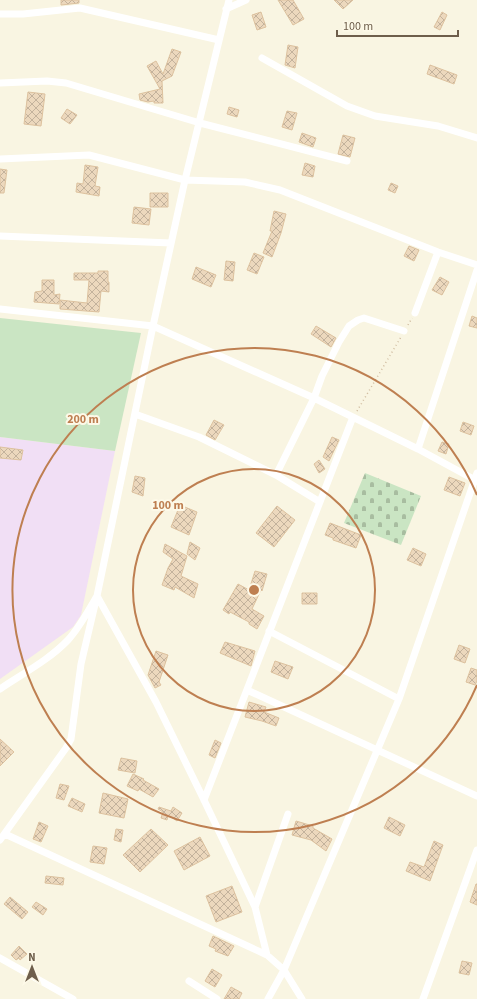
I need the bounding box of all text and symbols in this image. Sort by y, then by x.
scale bar [337,12,458,38]
text: 100 m [343,18,373,35]
text: 200 m [67,411,99,428]
text: 100 m [152,497,184,514]
centre of rings [247,583,261,597]
north arrow [12,947,52,987]
text: N [28,950,36,965]

